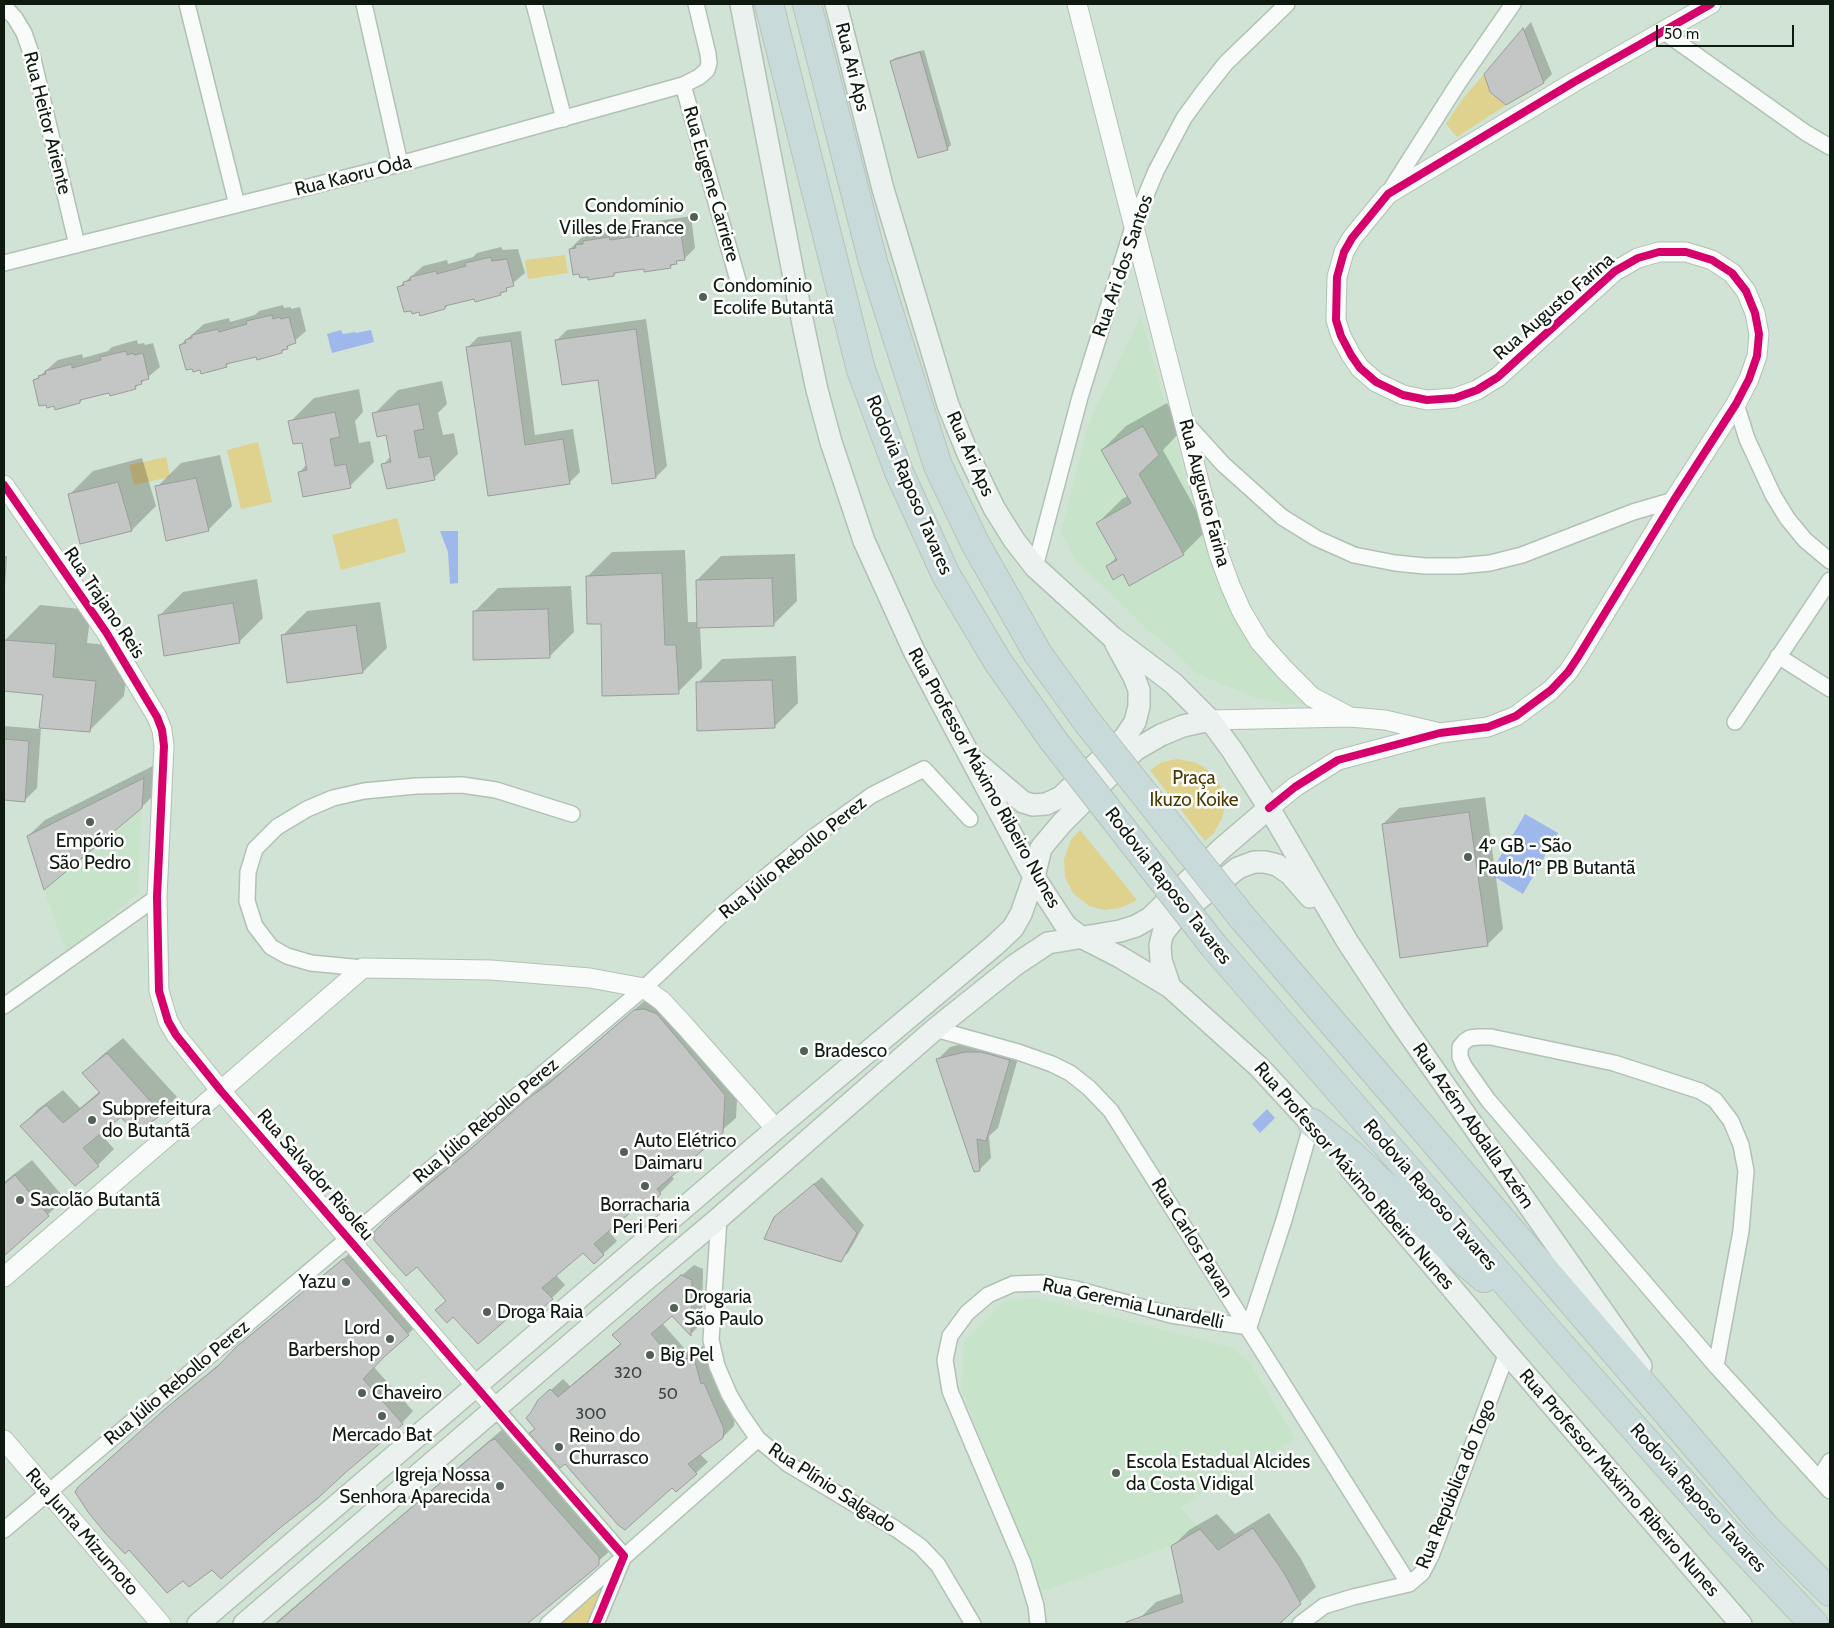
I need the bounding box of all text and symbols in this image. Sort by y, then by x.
scale bar [1659,15,1796,47]
street label: Rua Ari Aps [830,20,874,114]
text: 50 m [1664,25,1699,43]
street label: Rua Heitor Ariente [18,49,76,197]
street label: Rua Eugene Carriere [678,104,744,264]
street label: Rua Kaoru Oda [292,151,414,201]
street label: Rua Ari dos Santos [1088,192,1158,340]
place label: Condomínio Villes de France [559,195,684,239]
marker: Condomínio Villes de France [688,211,700,223]
street label: Rua Augusto Farina [1489,249,1619,365]
place label: Condomínio Ecolife Butantã [713,275,833,319]
marker: Condomínio Ecolife Butantã [697,291,709,303]
street label: Rodovia Raposo Tavares [861,392,957,578]
street label: Rua Ari Aps [941,408,999,500]
street label: Rua Augusto Farina [1173,417,1235,569]
street label: Rua Trajano Reis [58,543,150,663]
street label: Rua Professor Máximo Ribeiro Nunes [903,644,1065,912]
park label: Praça Ikuzo Koike [1149,767,1239,811]
street label: Rua Júlio Rebollo Perez [715,792,871,924]
street label: Rodovia Raposo Tavares [1100,803,1236,969]
marker: Empório São Pedro [84,816,96,828]
place label: Empório São Pedro [49,830,131,874]
place label: 4º GB - São Paulo/1º PB Butantã [1478,835,1635,879]
marker: 4º GB - São Paulo/1º PB Butantã [1462,851,1474,863]
street label: Rua Azém Abdalla Azém [1407,1039,1539,1213]
place label: Bradesco [814,1040,887,1062]
marker: Bradesco [798,1045,810,1057]
street label: Rua Júlio Rebollo Perez [409,1054,563,1188]
street label: Rua Professor Máximo Ribeiro Nunes [1249,1058,1459,1294]
place label: Subprefeitura do Butantã [102,1098,211,1142]
street label: Rua Salvador Risoléu [252,1105,378,1245]
marker: Subprefeitura do Butantã [86,1114,98,1126]
street label: Rodovia Raposo Tavares [1358,1115,1502,1275]
place label: Auto Elétrico Daimaru [634,1130,737,1174]
marker: Auto Elétrico Daimaru [618,1146,630,1158]
street label: Rua Carlos Pavan [1146,1174,1238,1302]
marker: Borracharia Peri Peri [639,1180,651,1192]
place label: Sacolão Butantã [30,1189,160,1211]
marker: Sacolão Butantã [14,1194,26,1206]
place label: Borracharia Peri Peri [600,1194,690,1238]
place label: Yazu [298,1271,336,1293]
street label: Rua Geremia Lunardelli [1040,1274,1226,1334]
marker: Yazu [340,1276,352,1288]
place label: Drogaria São Paulo [684,1286,763,1330]
place label: Droga Raia [497,1301,583,1323]
marker: Drogaria São Paulo [668,1302,680,1314]
marker: Droga Raia [481,1306,493,1318]
street label: Rua Júlio Rebollo Perez [100,1316,254,1450]
place label: Lord Barbershop [288,1317,380,1361]
marker: Lord Barbershop [384,1333,396,1345]
place label: Big Pel [660,1344,714,1366]
marker: Big Pel [644,1349,656,1361]
house number: 320 [614,1363,642,1383]
street label: Rua Professor Máximo Ribeiro Nunes [1514,1365,1724,1601]
place label: Chaveiro [372,1382,442,1404]
house number: 50 [658,1384,678,1404]
marker: Chaveiro [356,1387,368,1399]
street label: Rua República do Togo [1411,1396,1501,1572]
house number: 300 [576,1404,606,1424]
marker: Mercado Bat [376,1410,388,1422]
street label: Rodovia Raposo Tavares [1625,1419,1771,1577]
place label: Mercado Bat [332,1424,432,1446]
place label: Reino do Churrasco [569,1425,649,1469]
street label: Rua Plínio Salgado [764,1438,900,1538]
marker: Reino do Churrasco [553,1441,565,1453]
place label: Escola Estadual Alcides da Costa Vidigal [1126,1451,1310,1495]
street label: Rua Junta Mizumoto [20,1464,144,1600]
place label: Igreja Nossa Senhora Aparecida [339,1464,490,1508]
marker: Escola Estadual Alcides da Costa Vidigal [1110,1467,1122,1479]
marker: Igreja Nossa Senhora Aparecida [494,1480,506,1492]

